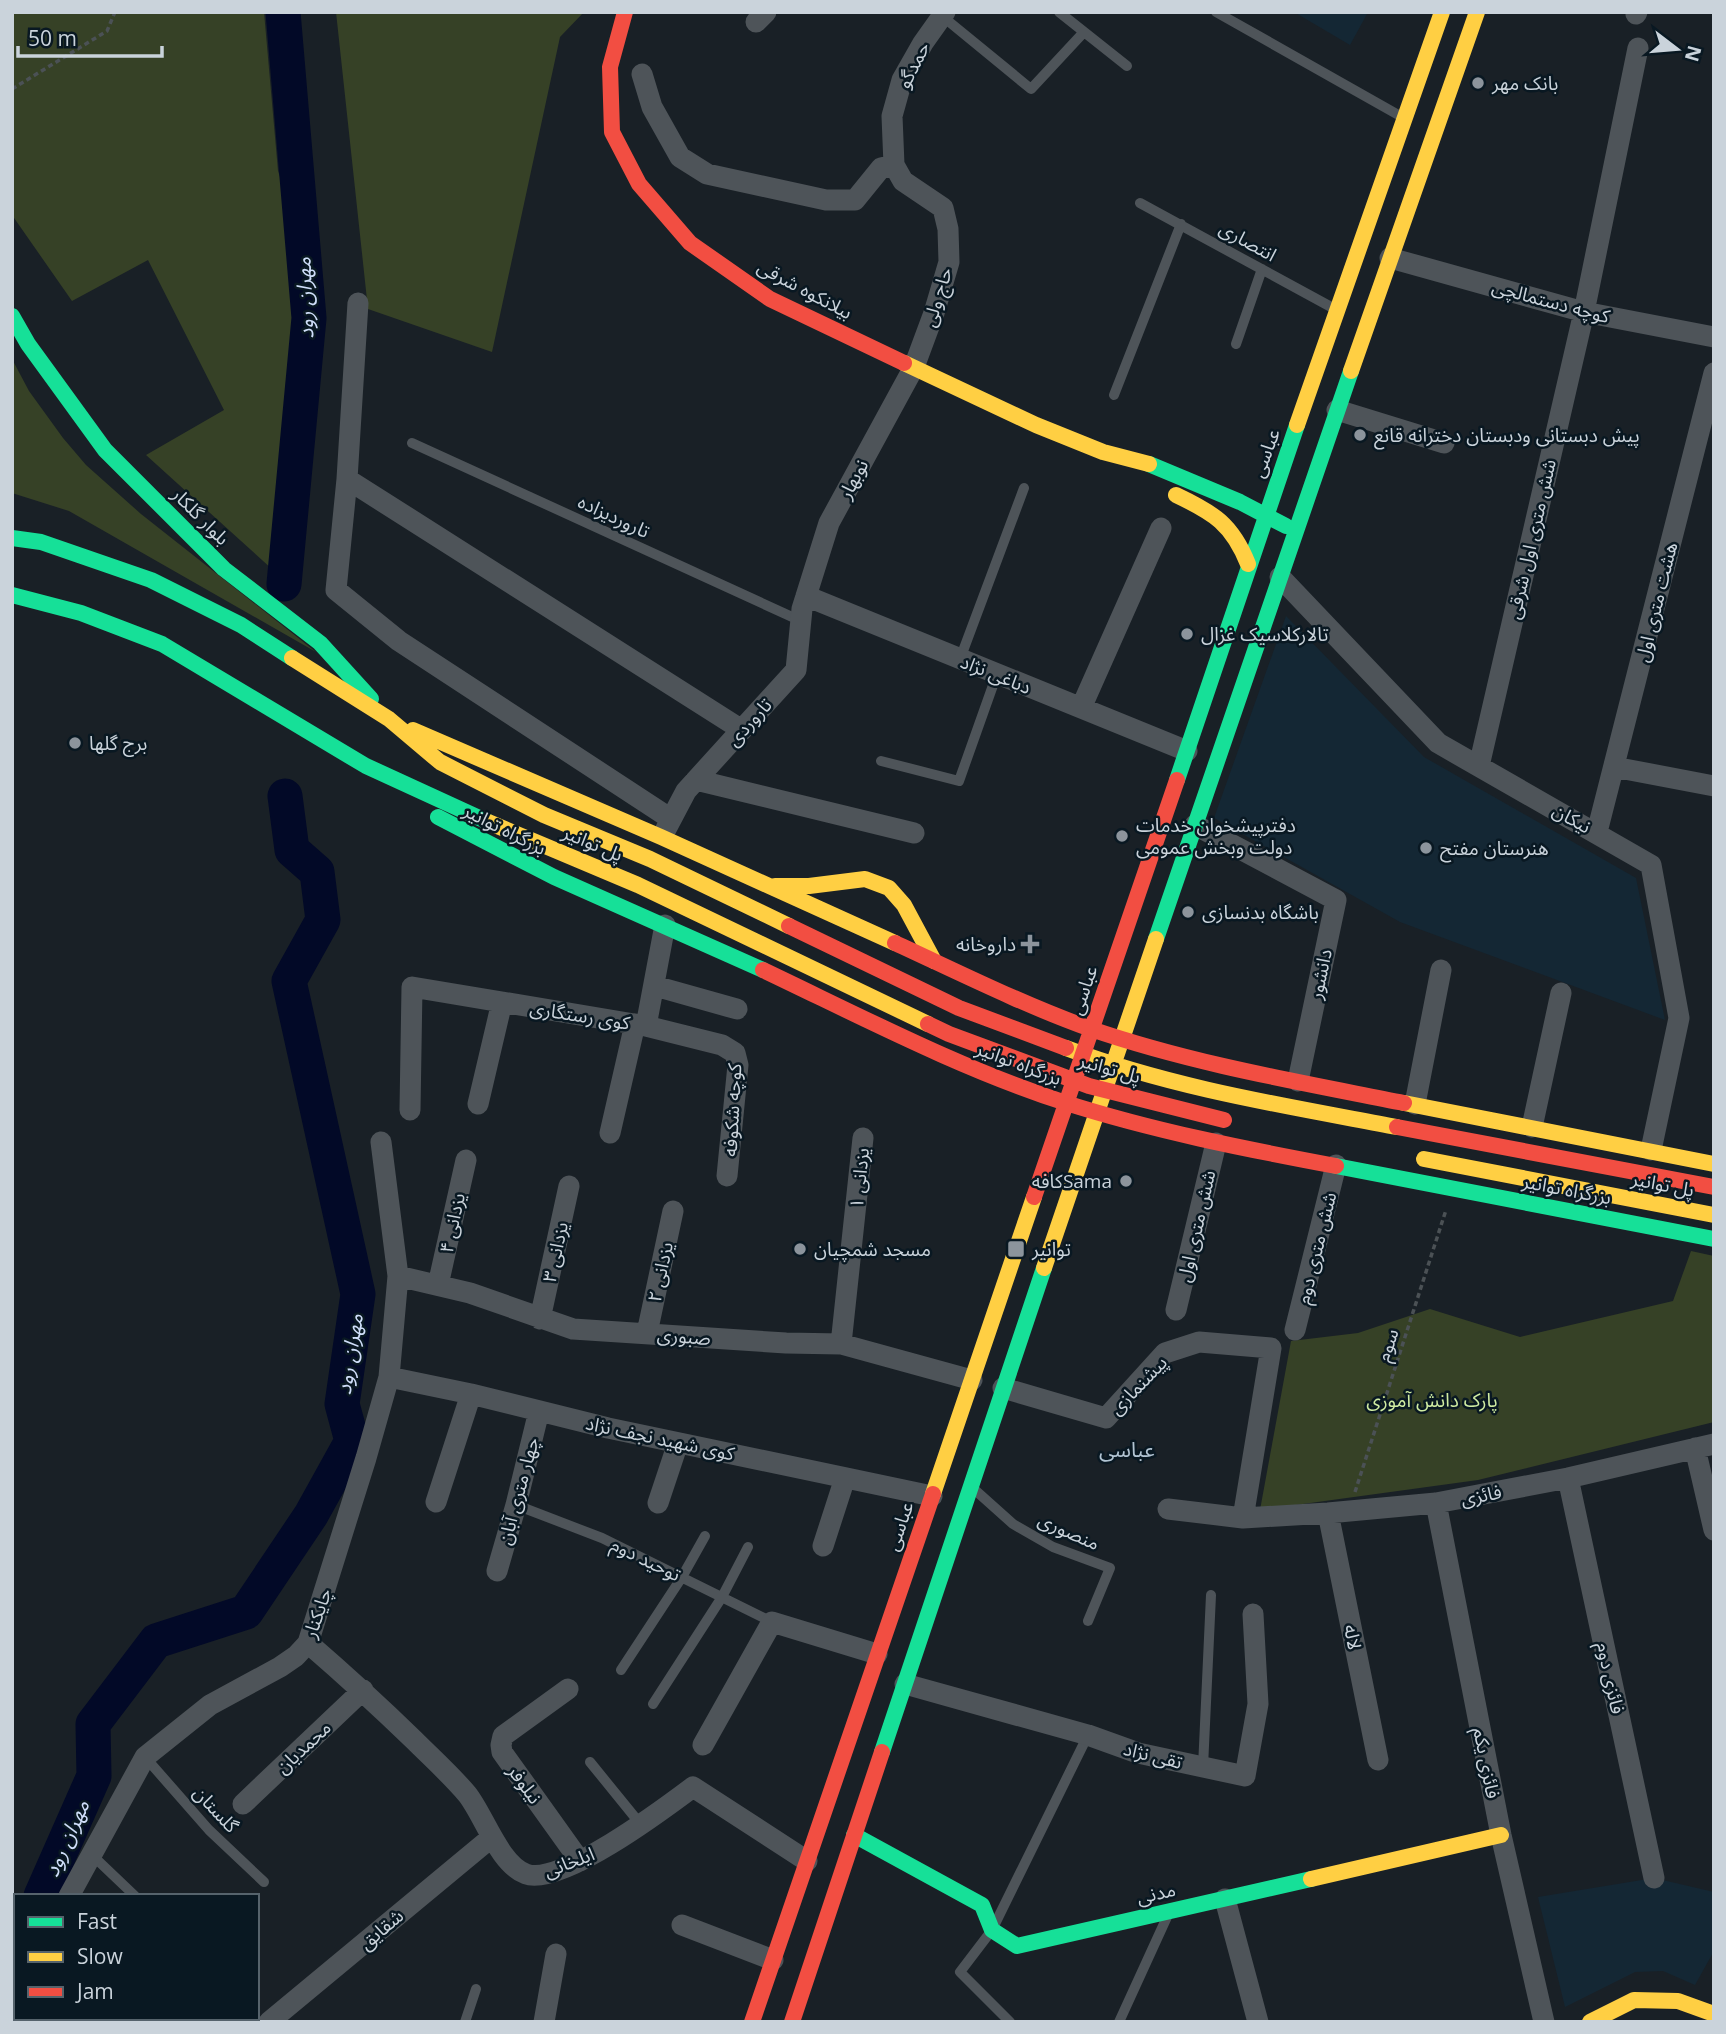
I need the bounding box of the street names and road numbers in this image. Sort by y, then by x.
street label: حمدگو [890,37,936,93]
street label: انتصاری [1215,215,1281,267]
street label: بیلانکوه شرقی [753,253,857,325]
street label: حاج ولی [916,264,959,330]
street label: کوچه دستمالچی [1489,273,1614,330]
street label: عباسى [1244,425,1286,481]
street label: نوبهار [831,455,874,504]
street label: شش متری اول شرقی [1500,456,1562,622]
street label: بلوار گلکار [166,481,236,551]
street label: تاروردیزاده [574,488,654,544]
street label: هشت متری اول [1629,539,1684,665]
street label: دباغی نژاد [957,648,1035,700]
street label: تاروردی [720,692,778,752]
street label: بزرگراه توانیر [458,797,551,861]
street label: نیکان [1548,797,1596,839]
street label: پل توانیر [558,818,627,867]
street label: دانشور [1302,946,1338,1003]
street label: عباسى [1062,962,1104,1018]
street label: کوی رستگاری [528,994,633,1036]
street label: بزرگراه توانیر [971,1034,1066,1091]
street label: پل توانیر [1075,1046,1144,1089]
street label: کوچه شکوفه [717,1062,748,1157]
street label: یزدانی ۱ [843,1146,875,1210]
street label: پل توانیر [1628,1165,1697,1203]
street label: شش متری اول [1170,1167,1222,1285]
street label: بزرگراه توانیر [1519,1167,1614,1210]
street label: شش متری دوم [1290,1189,1344,1307]
street label: یزدانی ۴ [433,1190,471,1256]
street label: یزدانی ۳ [536,1219,574,1285]
street label: یزدانی ۲ [641,1239,679,1305]
street label: صبوری [656,1321,712,1351]
street label: سوم [1370,1325,1406,1365]
street label: پیشنمازی [1103,1350,1173,1421]
street label: کوی شهید نجف نژاد [583,1410,738,1467]
street label: چهار متری آبان [491,1434,545,1548]
street label: فائزی [1458,1478,1504,1512]
street label: عباسى [878,1498,920,1554]
street label: منصوری [1034,1506,1104,1556]
street label: توحید دوم [606,1531,685,1589]
street label: چایکنار [296,1585,338,1642]
street label: لاله [1338,1622,1368,1652]
street label: فائزی دوم [1589,1640,1631,1717]
street label: محمدیان [269,1715,337,1779]
street label: فائزی یکم [1465,1725,1507,1801]
street label: تقی نژاد [1121,1735,1185,1775]
street label: نیلوفر [501,1758,548,1809]
street label: گلستان [188,1780,245,1839]
street label: ایلخانی [540,1840,598,1884]
street label: مدنی [1134,1876,1178,1910]
street label: شقایق [353,1903,409,1955]

